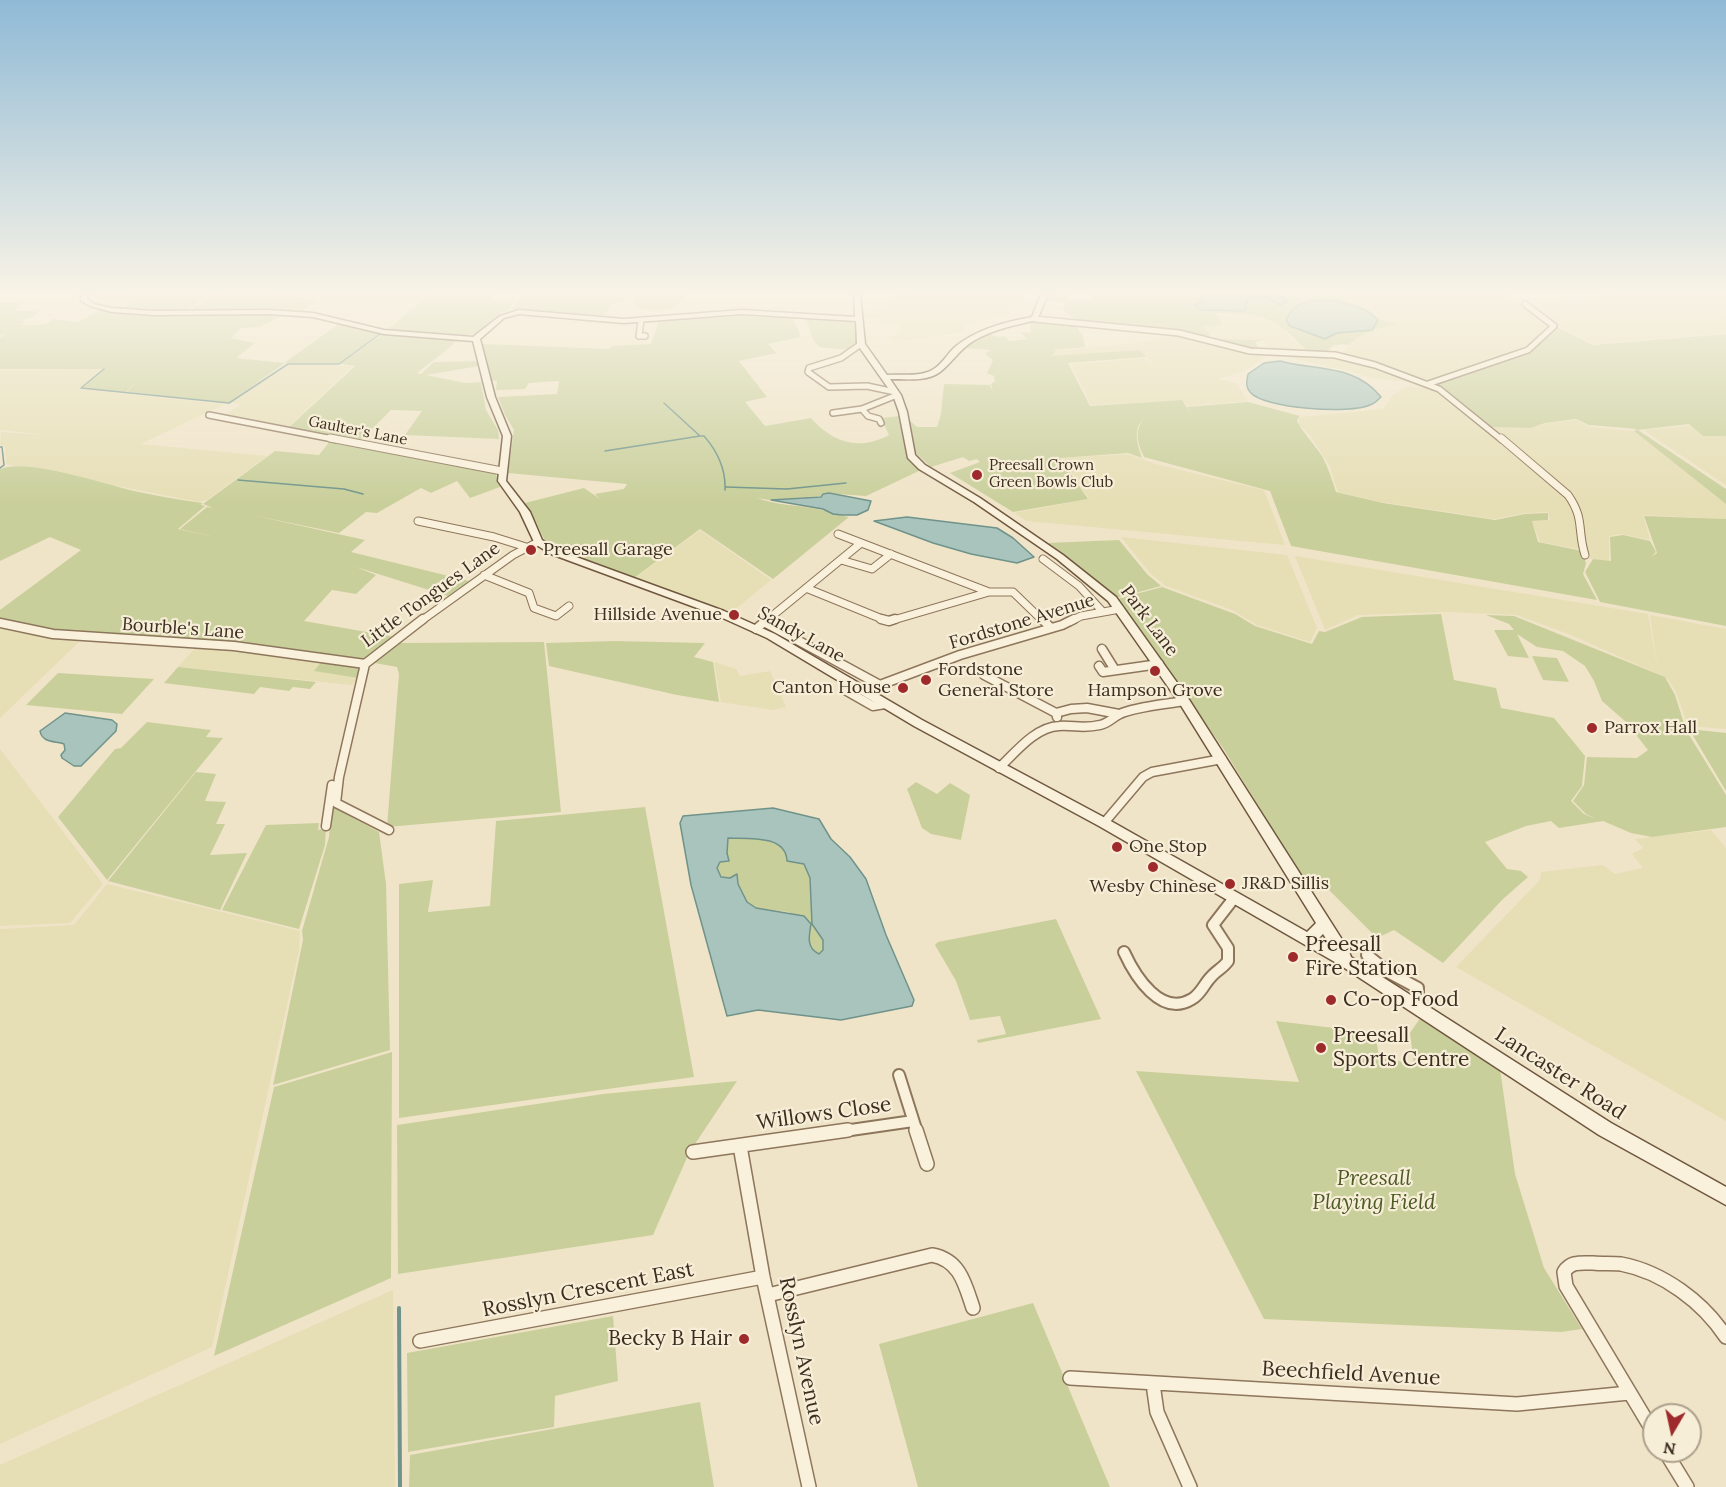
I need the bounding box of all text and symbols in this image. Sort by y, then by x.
street label: Gaulter's Lane [307,413,409,449]
place label: Preesall Crown Green Bowls Club [989,457,1113,492]
marker: Preesall Crown Green Bowls Club [970,468,984,482]
street label: Little Tongues Lane [358,538,504,652]
place label: Preesall Garage [543,539,673,561]
marker: Preesall Garage [524,543,538,557]
street label: Park Lane [1115,581,1183,661]
street label: Fordstone Avenue [947,590,1097,654]
street label: Sandy Lane [754,602,848,668]
place label: Hillside Avenue [593,604,722,626]
marker: Hillside Avenue [727,608,741,622]
street label: Bourble's Lane [121,614,245,644]
place label: Fordstone General Store [938,659,1054,702]
marker: Hampson Grove [1148,664,1162,678]
marker: Fordstone General Store [919,673,933,687]
place label: Canton House [772,677,891,699]
place label: Hampson Grove [1087,680,1223,702]
marker: Canton House [896,681,910,695]
place label: Parrox Hall [1604,717,1697,739]
marker: Parrox Hall [1585,721,1599,735]
place label: One Stop [1129,836,1207,858]
marker: One Stop [1110,840,1124,854]
marker: Wesby Chinese [1146,860,1160,874]
place label: JR&D Sillis [1242,873,1329,895]
place label: Wesby Chinese [1089,876,1217,898]
marker: JR&D Sillis [1223,877,1237,891]
place label: Preesall Fire Station [1305,932,1418,982]
marker: Preesall Fire Station [1286,950,1300,964]
place label: Co-op Food [1343,987,1459,1013]
marker: Co-op Food [1324,993,1338,1007]
street label: Lancaster Road [1490,1022,1630,1126]
place label: Preesall Sports Centre [1333,1023,1469,1073]
marker: Preesall Sports Centre [1314,1041,1328,1055]
street label: Willows Close [755,1092,893,1136]
park label: Preesall Playing Field [1312,1166,1436,1216]
street label: Rosslyn Crescent East [480,1257,696,1323]
street label: Rosslyn Avenue [773,1275,829,1427]
place label: Becky B Hair [608,1326,732,1352]
marker: Becky B Hair [737,1332,751,1346]
street label: Beechfield Avenue [1261,1357,1441,1391]
north arrow [1642,1403,1702,1463]
text: N [1662,1438,1677,1460]

